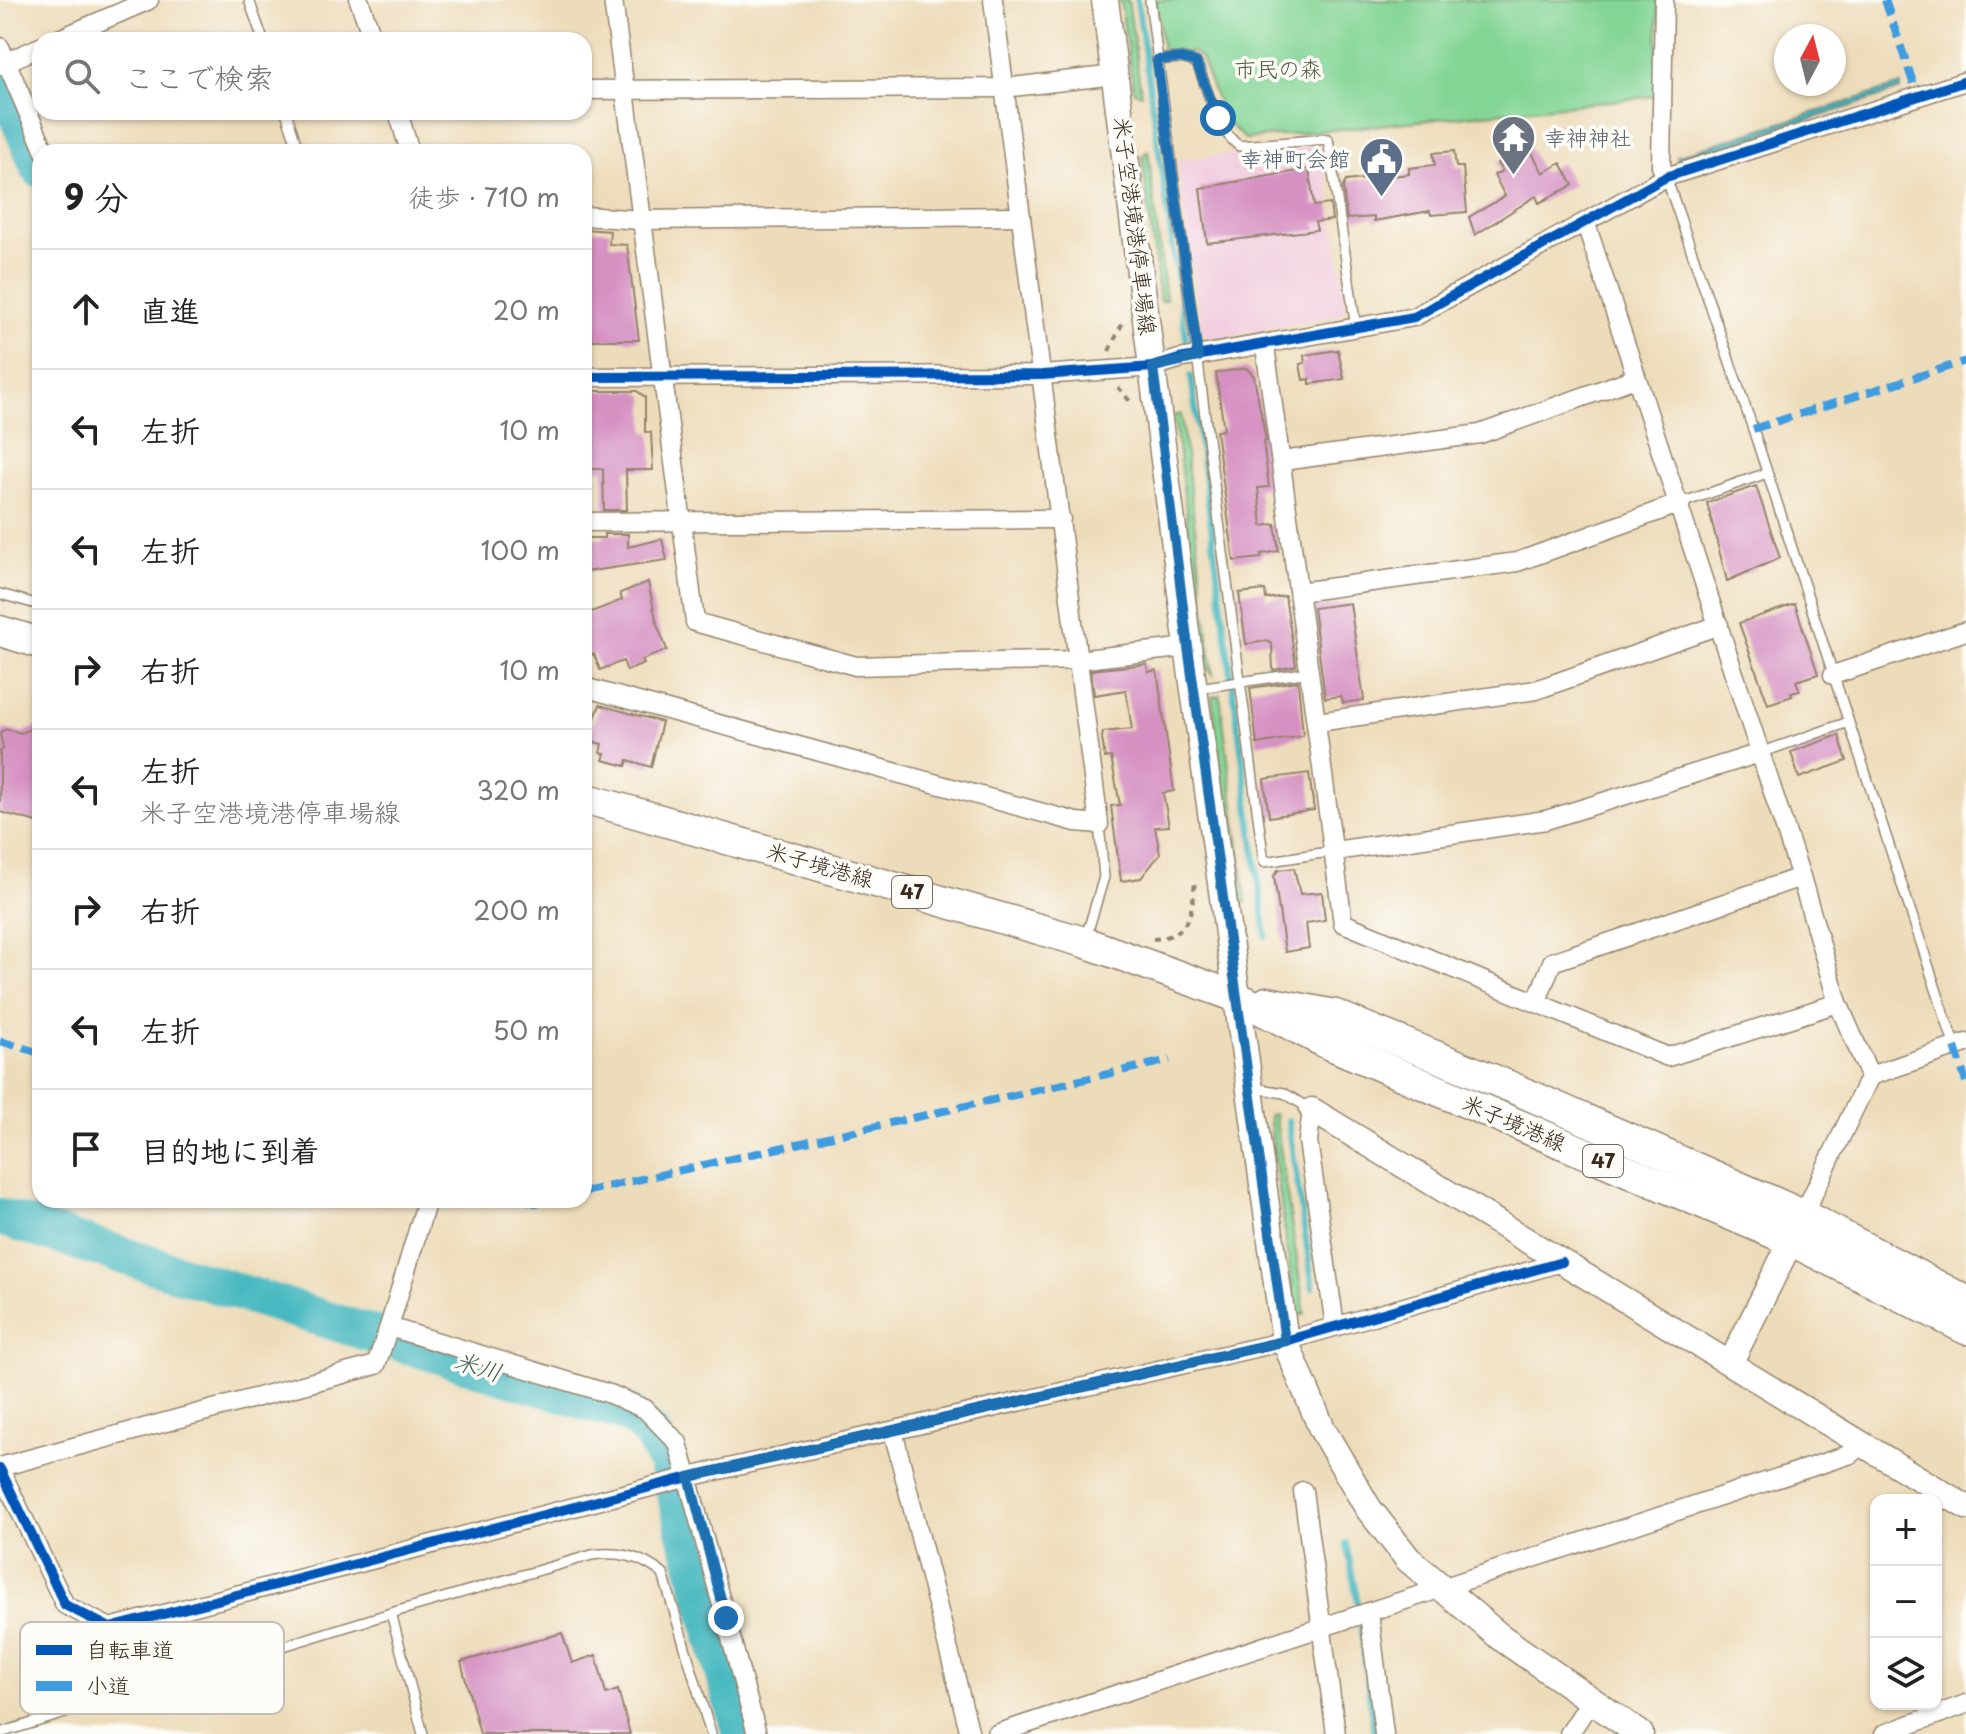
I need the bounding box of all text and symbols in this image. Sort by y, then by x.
north arrow [1774,24,1846,96]
search box [32,32,592,120]
park label: 市民の森 [1234,51,1322,84]
icon: search [60,54,104,98]
text: ここで検索 [124,54,274,99]
route start [1200,100,1236,136]
temple icon: 幸神神社 [1489,114,1537,177]
street label: 米子空港境港停車場線 [1107,115,1166,337]
place label: 幸神神社 [1544,120,1632,153]
public building icon: 幸神町会館 [1357,135,1405,198]
place label: 幸神町会館 [1240,141,1350,174]
text: 9 分 [64,170,129,222]
text: 徒歩 · 710 m [408,177,560,216]
icon: ahead [64,287,108,331]
text: 直進 [140,287,200,332]
text: 20 m [493,290,560,329]
icon: left [64,407,108,451]
text: 左折 [140,407,200,452]
text: 10 m [499,410,560,449]
icon: left [64,527,108,571]
text: 左折 [140,527,200,572]
text: 100 m [480,530,560,569]
icon: right [64,647,108,691]
text: 右折 [140,647,200,692]
text: 10 m [499,650,560,689]
text: 左折 [140,747,200,792]
icon: left [64,767,108,811]
text: 320 m [476,770,560,809]
text: 米子空港境港停車場線 [140,792,400,831]
street label: 米子境港線 [763,833,878,895]
road number: 47 [892,876,932,908]
icon: right [64,887,108,931]
text: 右折 [140,887,200,932]
text: 200 m [473,890,560,929]
icon: left [64,1007,108,1051]
text: 左折 [140,1007,200,1052]
text: 50 m [493,1010,560,1049]
street label: 米子境港線 [1458,1085,1572,1158]
icon: arrive [64,1127,108,1171]
text: 目的地に到着 [140,1127,320,1172]
road number: 47 [1583,1145,1623,1177]
water label: 米川 [450,1341,507,1389]
map controls [1870,1494,1942,1710]
button: + [1870,1494,1942,1566]
button: − [1870,1566,1942,1638]
route end [708,1600,744,1636]
legend [20,1622,284,1714]
text: 自転車道 [86,1632,174,1665]
button: layers [1870,1638,1942,1710]
text: 小道 [86,1668,130,1701]

